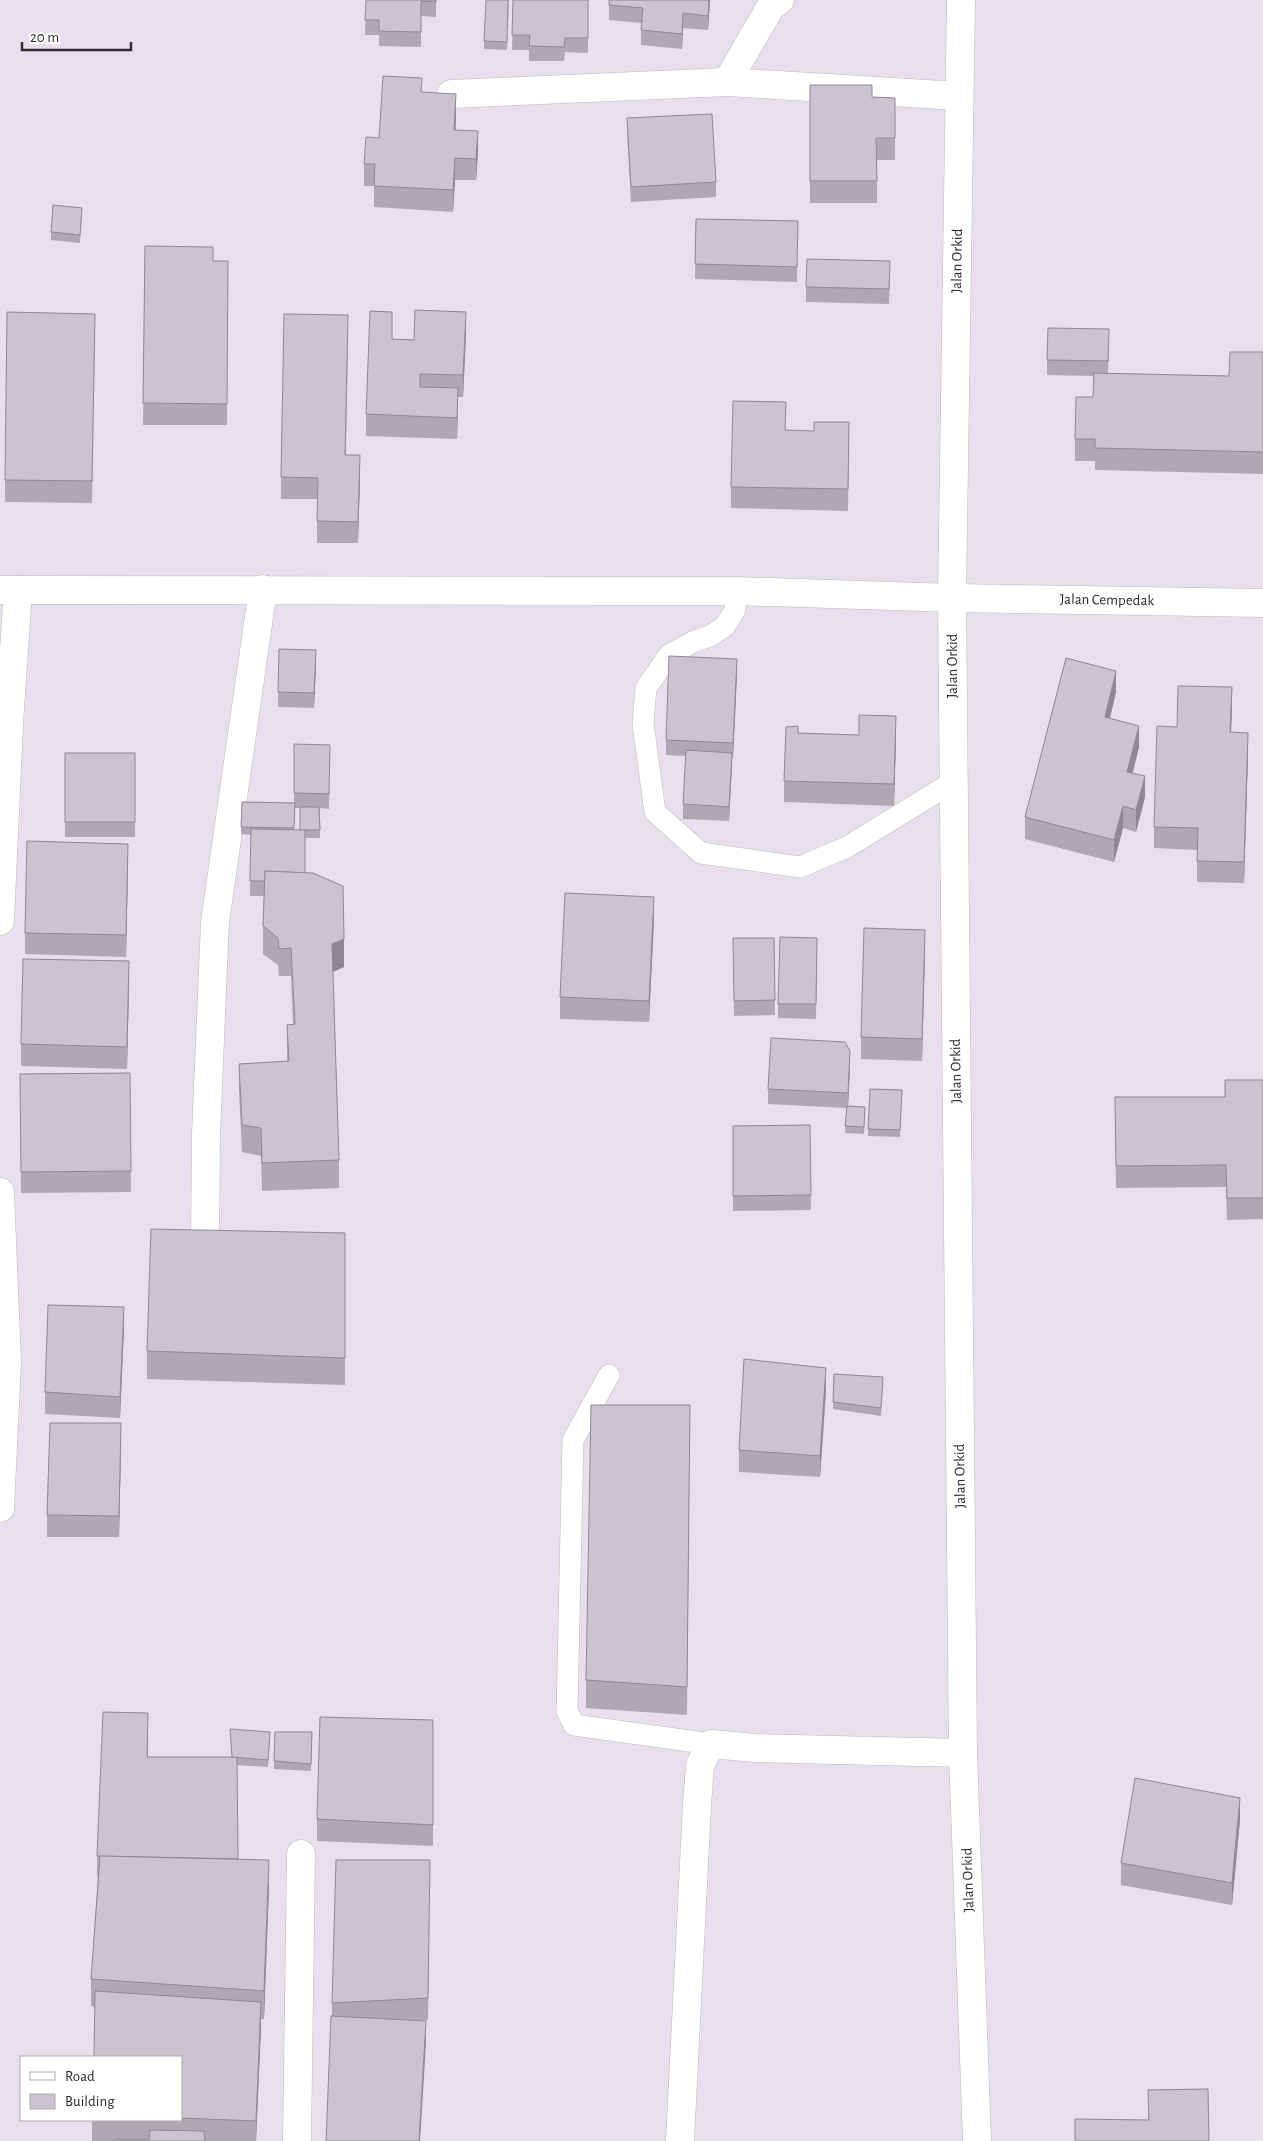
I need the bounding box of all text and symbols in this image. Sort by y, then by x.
scale bar [22,20,131,52]
text: 20 m [30,30,59,45]
street label: Jalan Orkid [949,228,965,293]
street label: Jalan Cempedak [1060,592,1155,608]
street label: Jalan Orkid [945,633,960,698]
street label: Jalan Orkid [948,1038,964,1103]
street label: Jalan Orkid [952,1443,968,1508]
street label: Jalan Orkid [959,1847,977,1913]
legend [20,2056,182,2121]
text: Road [65,2069,95,2084]
text: Building [65,2094,115,2109]

